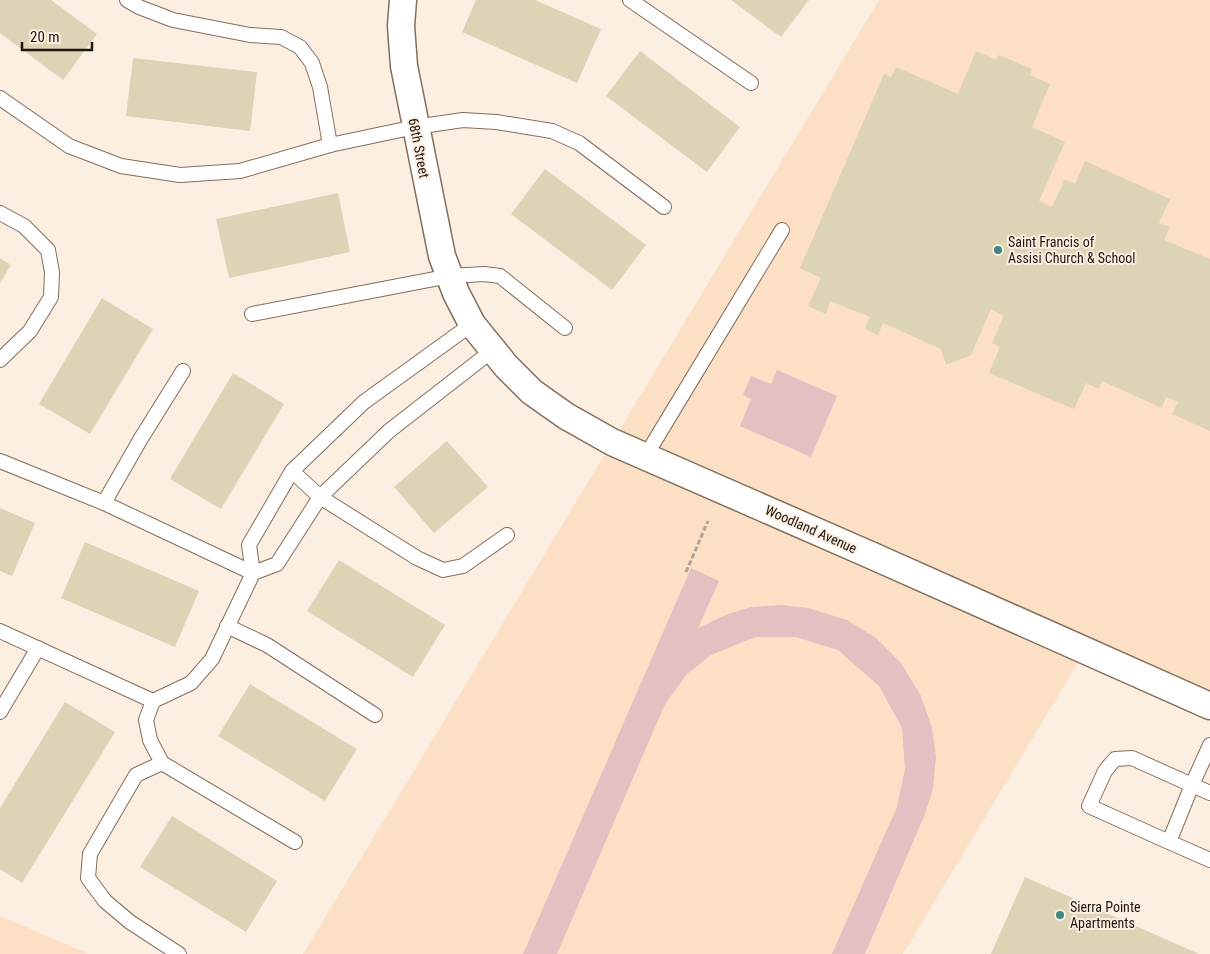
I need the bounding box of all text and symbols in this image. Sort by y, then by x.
scale bar [22,20,92,52]
text: 20 m [30,28,60,46]
street label: 68th Street [405,117,433,179]
place label: Saint Francis of Assisi Church & School [1008,234,1136,266]
marker: Saint Francis of Assisi Church & School [992,244,1004,256]
street label: Woodland Avenue [763,502,860,557]
place label: Sierra Pointe Apartments [1070,899,1141,931]
marker: Sierra Pointe Apartments [1054,909,1066,921]

